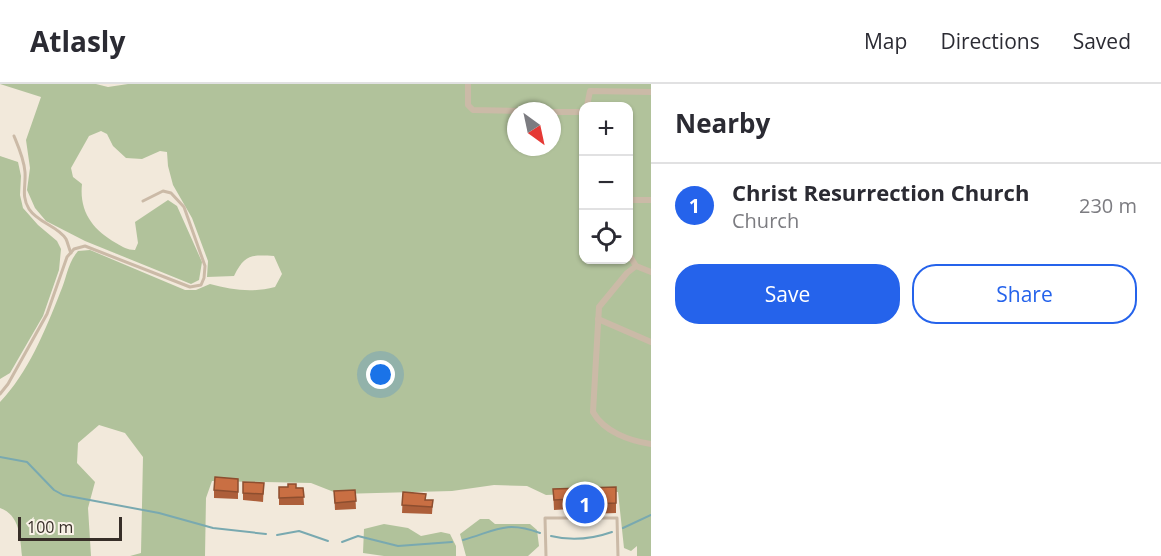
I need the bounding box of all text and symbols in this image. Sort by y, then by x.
text: Atlasly [30,22,125,60]
text: Map [864,27,907,55]
text: Directions [940,27,1040,55]
text: Saved [1073,27,1131,55]
north arrow [507,102,561,156]
map controls [579,102,633,264]
button: + [579,102,633,156]
text: Nearby [675,105,770,141]
button: − [579,156,633,210]
text: Christ Resurrection Church [732,177,1029,207]
text: 1 [689,192,700,219]
text: 230 m [1079,192,1137,219]
text: Church [732,207,799,234]
button: locate [579,210,633,264]
button: Save [675,264,900,324]
button: Share [912,264,1137,324]
your location [366,360,395,389]
pin: 1 [566,482,604,526]
scale bar [18,514,122,542]
text: 100 m [27,516,73,538]

